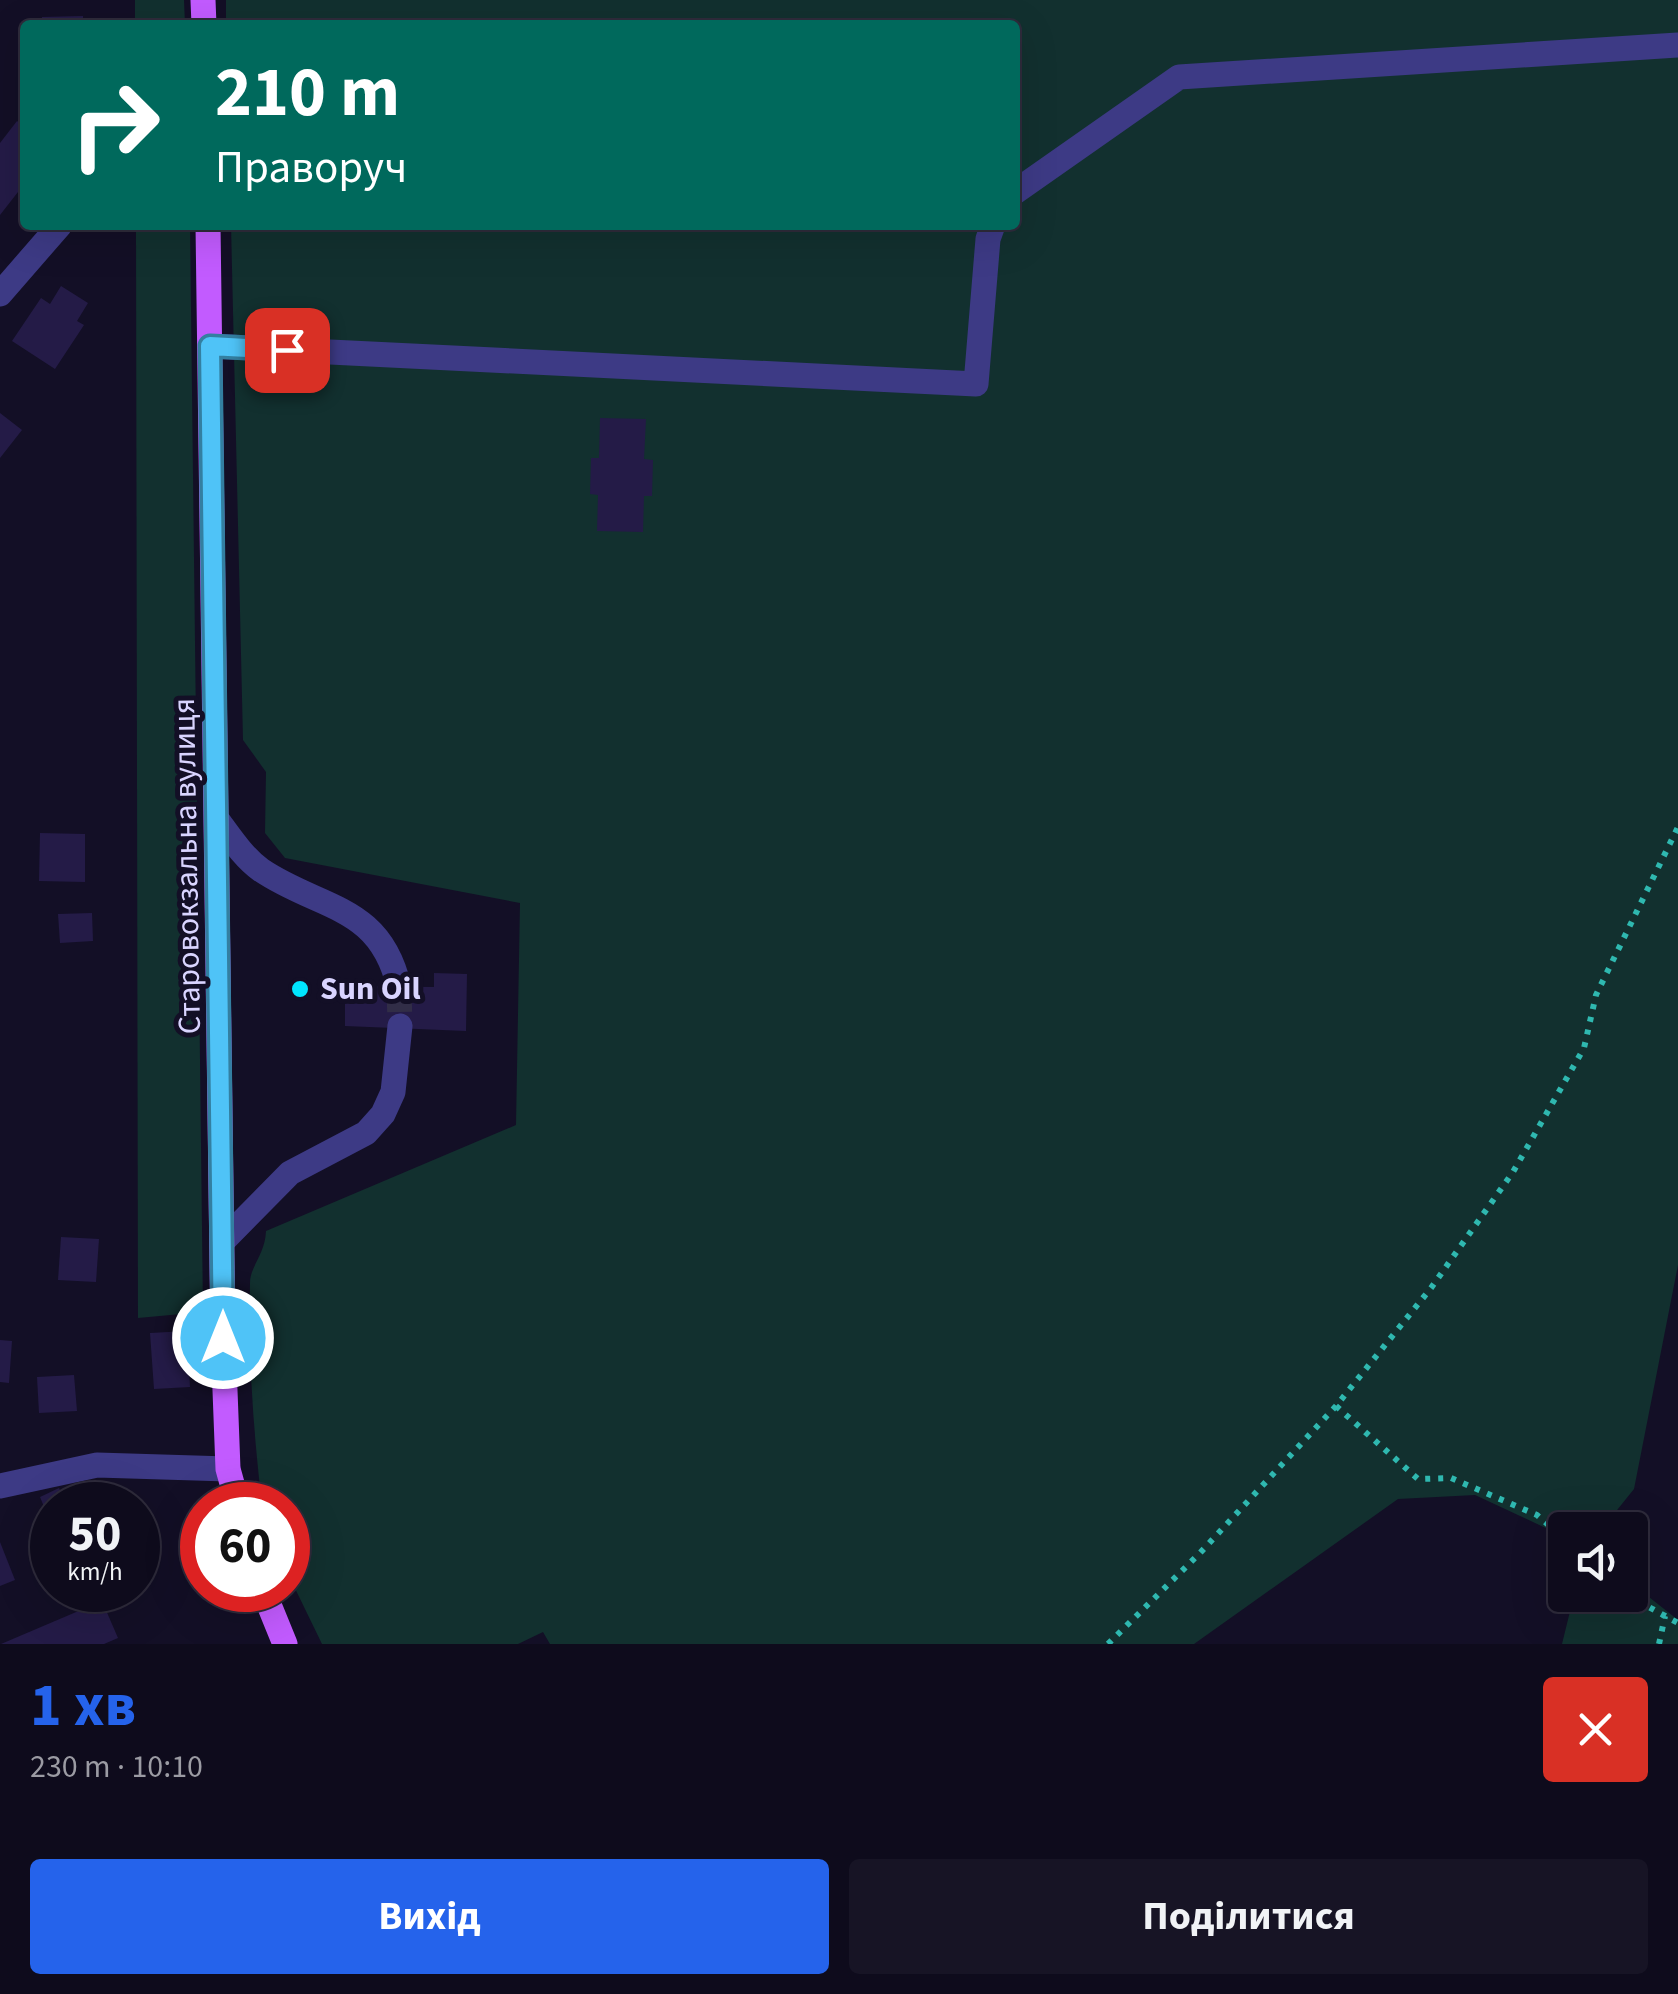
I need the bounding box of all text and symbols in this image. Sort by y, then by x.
text: 210 m [215,43,400,143]
icon: right [50,60,180,190]
text: Праворуч [215,136,407,200]
pin [245,308,330,393]
icon: arrive [260,323,315,378]
street label: Старовокзальна вулиця [161,697,213,1035]
place label: Sun Oil [320,966,421,1012]
marker: Sun Oil [289,978,311,1000]
position arrow [171,1286,275,1390]
speed limit sign: 60 [180,1482,310,1612]
text: 50 [69,1499,121,1570]
map controls [1548,1512,1648,1612]
button: sound [1548,1512,1648,1612]
text: km/h [67,1554,123,1590]
text: 1 хв [30,1664,136,1749]
button: close [1543,1677,1648,1782]
text: 230 m · 10:10 [30,1744,203,1790]
button: Вихід [30,1859,829,1974]
button: Поділитися [849,1859,1648,1974]

